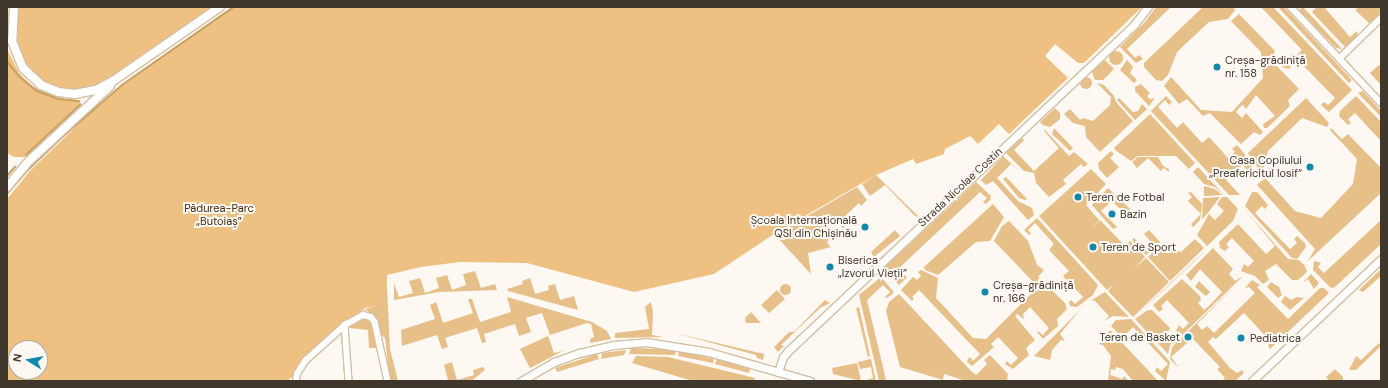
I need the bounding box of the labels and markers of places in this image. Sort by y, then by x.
place label: Creșa-grădiniță nr. 158 [1225,54,1305,80]
marker: Creșa-grădiniță nr. 158 [1212,62,1222,72]
place label: Casa Copilului „Preafericitul Iosif“ [1209,154,1302,180]
marker: Casa Copilului „Preafericitul Iosif“ [1305,162,1315,172]
place label: Teren de Fotbal [1086,190,1164,204]
marker: Teren de Fotbal [1073,192,1083,202]
place label: Bazin [1120,207,1147,221]
marker: Bazin [1107,209,1117,219]
place label: Școala Internațională QSI din Chișinău [751,214,857,240]
marker: Școala Internațională QSI din Chișinău [860,222,870,232]
place label: Teren de Sport [1101,240,1176,254]
marker: Teren de Sport [1088,242,1098,252]
place label: Biserica „Izvorul Vieții” [838,254,907,280]
marker: Biserica „Izvorul Vieții” [825,262,835,272]
place label: Creșa-grădiniță nr. 166 [993,279,1073,305]
marker: Creșa-grădiniță nr. 166 [980,287,990,297]
place label: Teren de Basket [1099,330,1180,344]
place label: Pediatrica [1250,331,1301,345]
marker: Teren de Basket [1183,332,1193,342]
marker: Pediatrica [1235,332,1247,344]

